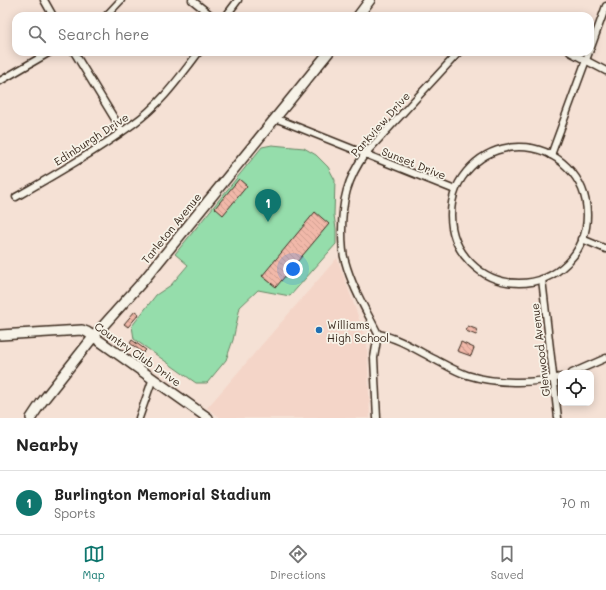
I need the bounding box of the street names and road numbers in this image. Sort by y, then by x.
street label: Parkview Drive [347,88,413,160]
street label: Edinburgh Drive [51,109,131,169]
street label: Sunset Drive [380,143,448,183]
street label: Tarleton Avenue [138,189,204,267]
street label: Glenwood Avenue [527,302,553,398]
street label: Country Club Drive [92,319,184,390]

